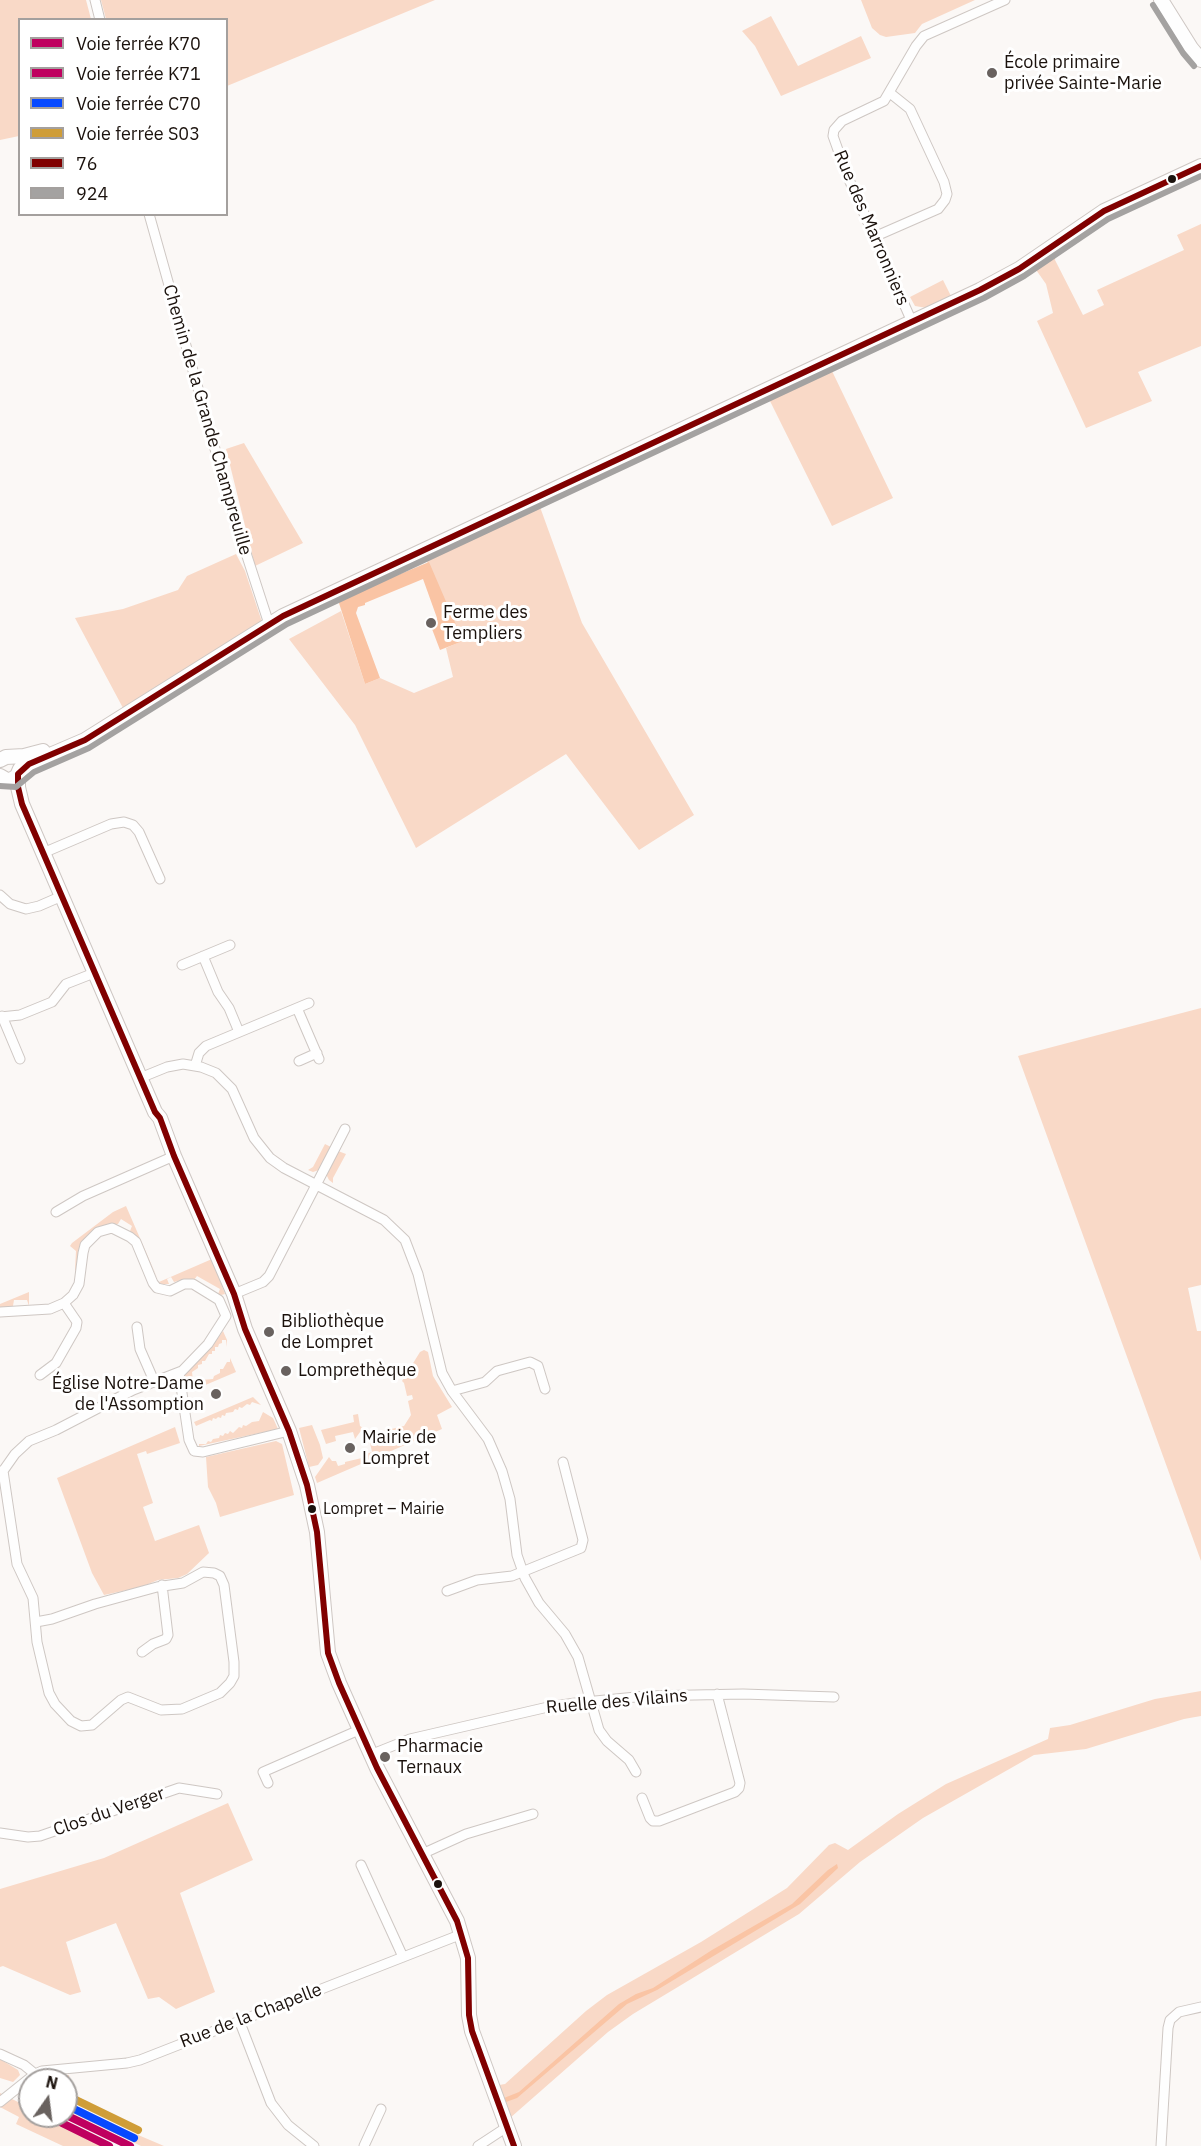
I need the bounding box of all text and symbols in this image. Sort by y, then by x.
legend [18,18,228,216]
text: Voie ferrée K70 [76,32,201,55]
place label: École primaire privée Sainte-Marie [1004,52,1162,94]
text: Voie ferrée K71 [76,62,201,85]
marker: École primaire privée Sainte-Marie [985,66,999,80]
text: Voie ferrée C70 [76,92,201,115]
text: Voie ferrée S03 [76,122,200,145]
street label: Rue des Marronniers [828,147,914,309]
text: 76 [76,152,98,175]
unlabelled marker [1166,173,1178,185]
text: 924 [76,182,108,205]
street label: Chemin de la Grande Champreuille [158,282,256,558]
place label: Ferme des Templiers [443,602,528,644]
marker: Ferme des Templiers [424,616,438,630]
place label: Bibliothèque de Lompret [281,1311,384,1354]
marker: Bibliothèque de Lompret [262,1325,276,1339]
place label: Lomprethèque [298,1360,416,1382]
marker: Lomprethèque [279,1364,293,1378]
place label: Église Notre-Dame de l'Assomption [52,1373,204,1416]
marker: Église Notre-Dame de l'Assomption [209,1387,223,1401]
place label: Mairie de Lompret [362,1427,436,1470]
marker: Mairie de Lompret [343,1441,357,1455]
place label: Lompret – Mairie [323,1499,444,1519]
marker: Lompret – Mairie [306,1503,318,1515]
street label: Ruelle des Vilains [545,1685,689,1719]
place label: Pharmacie Ternaux [397,1736,483,1778]
marker: Pharmacie Ternaux [378,1750,392,1764]
street label: Clos du Verger [50,1783,168,1841]
unlabelled marker [432,1878,444,1890]
street label: Rue de la Chapelle [177,1979,325,2053]
north arrow [18,2068,78,2128]
text: N [44,2071,60,2094]

